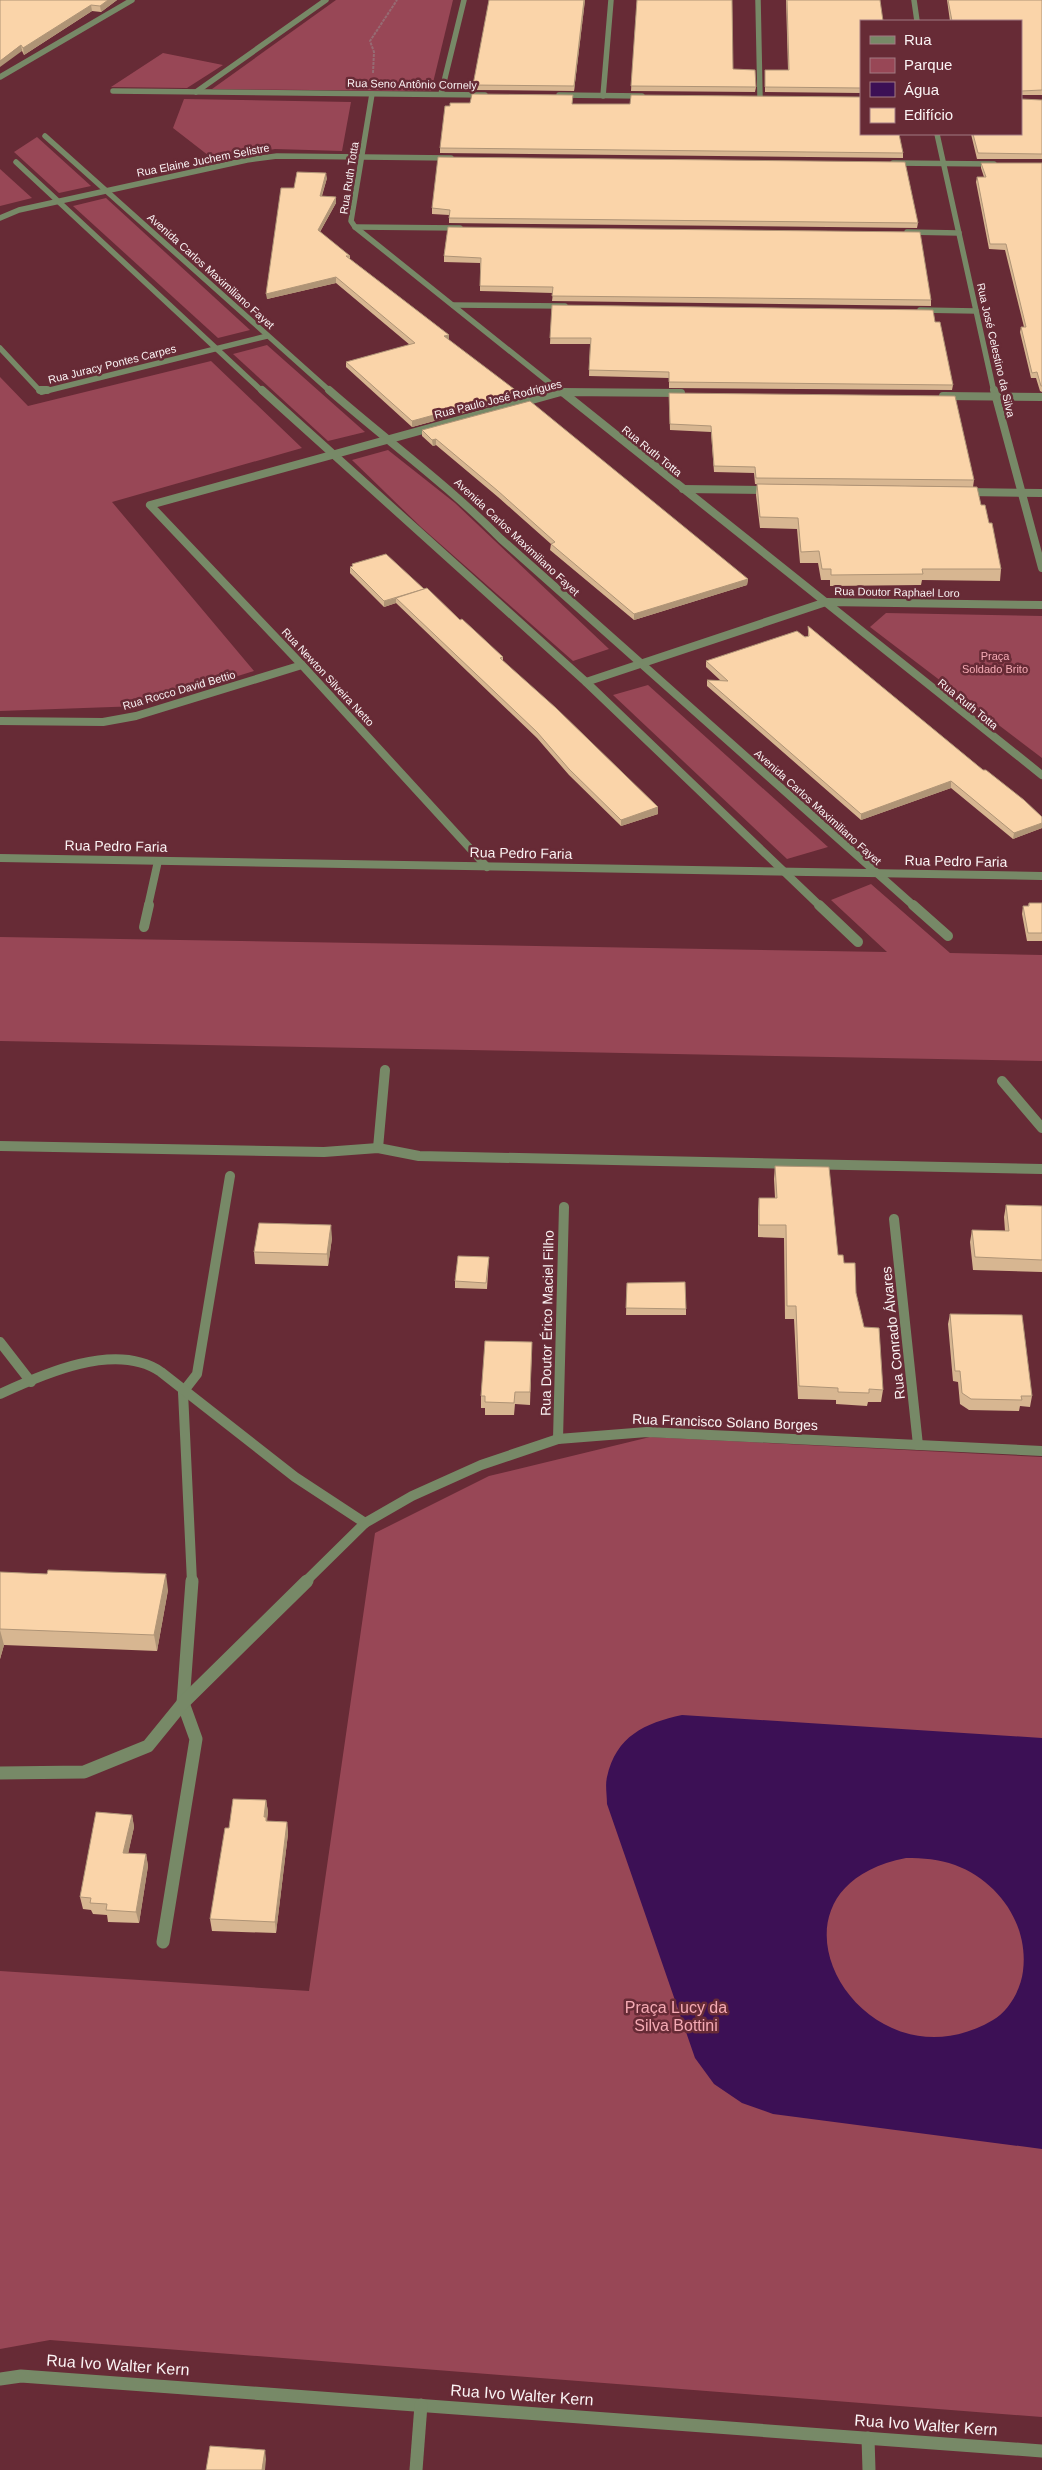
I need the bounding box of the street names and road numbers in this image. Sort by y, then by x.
street label: Rua Seno Antônio Cornely [347,77,477,91]
street label: Rua Ruth Totta [337,140,361,215]
street label: Rua Elaine Juchem Selistre [136,141,270,179]
street label: Avenida Carlos Maximiliano Fayet [145,211,277,331]
street label: Rua José Celestino da Silva [975,282,1018,419]
street label: Rua Juracy Pontes Carpes [47,342,178,386]
street label: Rua Paulo José Rodrigues [433,377,563,421]
street label: Rua Ruth Totta [620,423,685,479]
street label: Avenida Carlos Maximiliano Fayet [452,476,582,598]
street label: Rua Doutor Raphael Loro [834,585,960,599]
street label: Rua Newton Silveira Netto [280,626,376,728]
street label: Rua Rocco David Bettio [121,668,237,712]
street label: Rua Ruth Totta [936,676,1001,732]
street label: Avenida Carlos Maximiliano Fayet [752,747,884,867]
street label: Rua Pedro Faria [65,837,168,855]
street label: Rua Pedro Faria [470,844,573,862]
street label: Rua Pedro Faria [905,852,1008,870]
street label: Rua Doutor Érico Maciel Filho [537,1230,557,1416]
street label: Rua Conrado Álvares [878,1266,908,1400]
street label: Rua Francisco Solano Borges [632,1411,818,1433]
street label: Rua Ivo Walter Kern [46,2352,190,2378]
street label: Rua Ivo Walter Kern [450,2382,594,2408]
street label: Rua Ivo Walter Kern [854,2412,998,2438]

